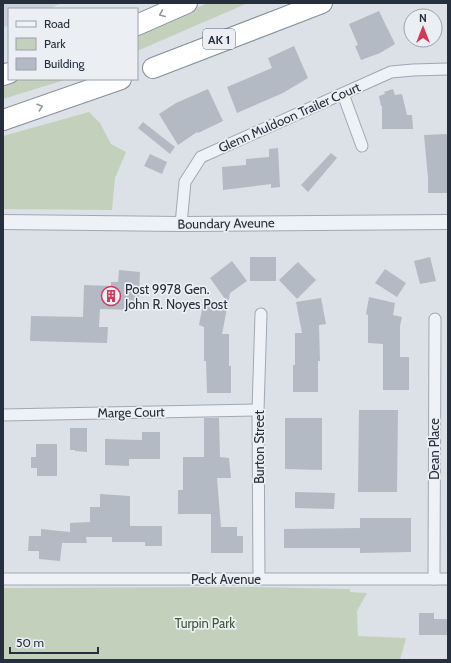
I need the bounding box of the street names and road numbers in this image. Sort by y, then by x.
road number: AK 1 [203,29,235,49]
street label: Glenn Muldoon Trailer Court [216,78,363,156]
street label: Boundary Aveune [177,214,275,232]
street label: Marge Court [97,403,165,421]
street label: Burton Street [251,410,267,484]
street label: Dean Place [426,418,442,480]
street label: Peck Avenue [191,571,261,587]

